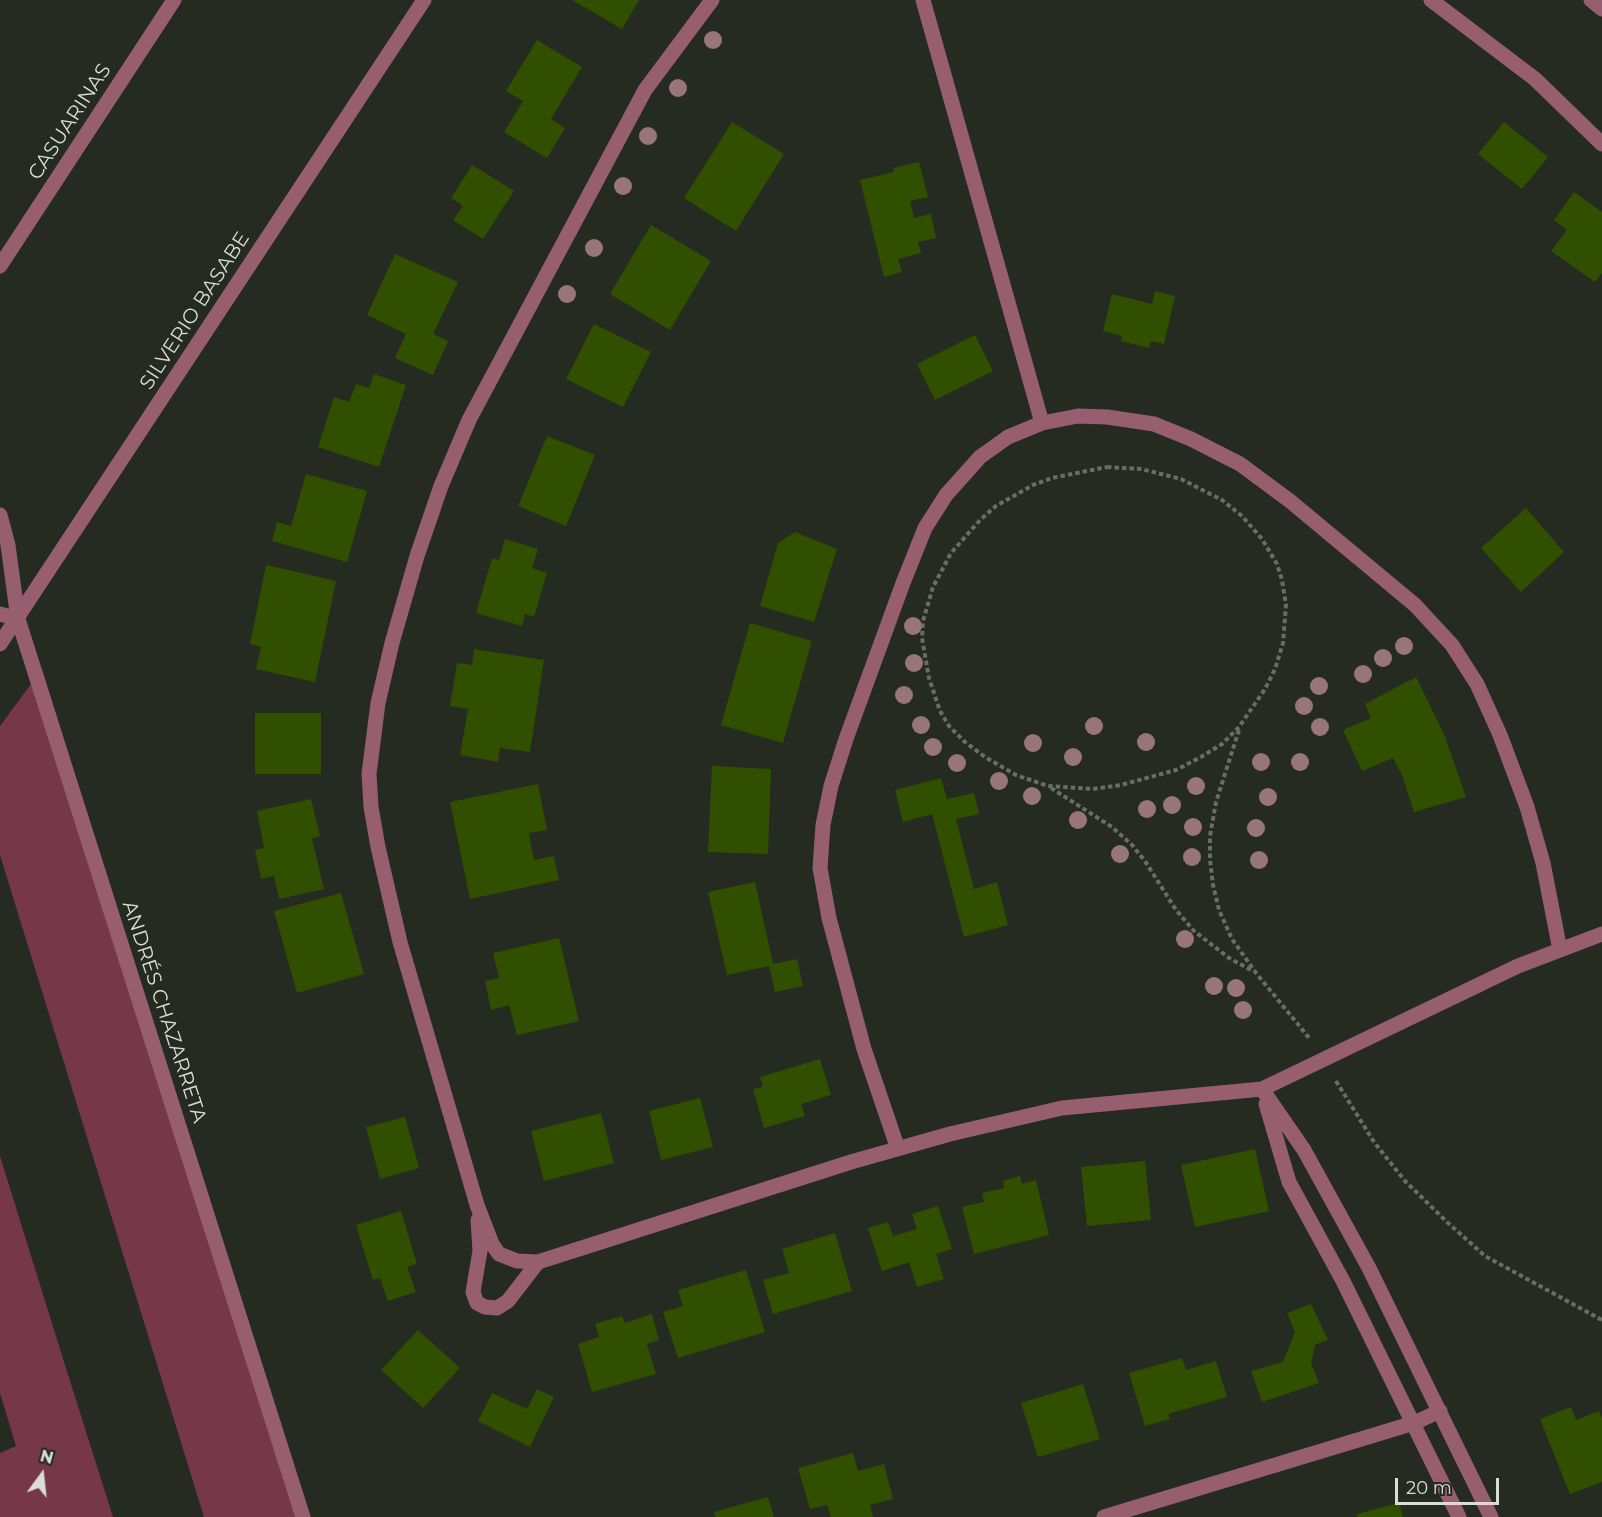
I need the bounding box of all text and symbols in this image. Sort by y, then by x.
street label: CASUARINAS [24,59,116,185]
street label: SILVERIO BASABE [135,228,255,394]
street label: ANDRÉS CHAZARRETA [117,898,211,1126]
north arrow [12,1445,72,1505]
text: N [38,1446,55,1468]
scale bar [1398,1466,1502,1504]
text: 20 m [1406,1477,1452,1499]

